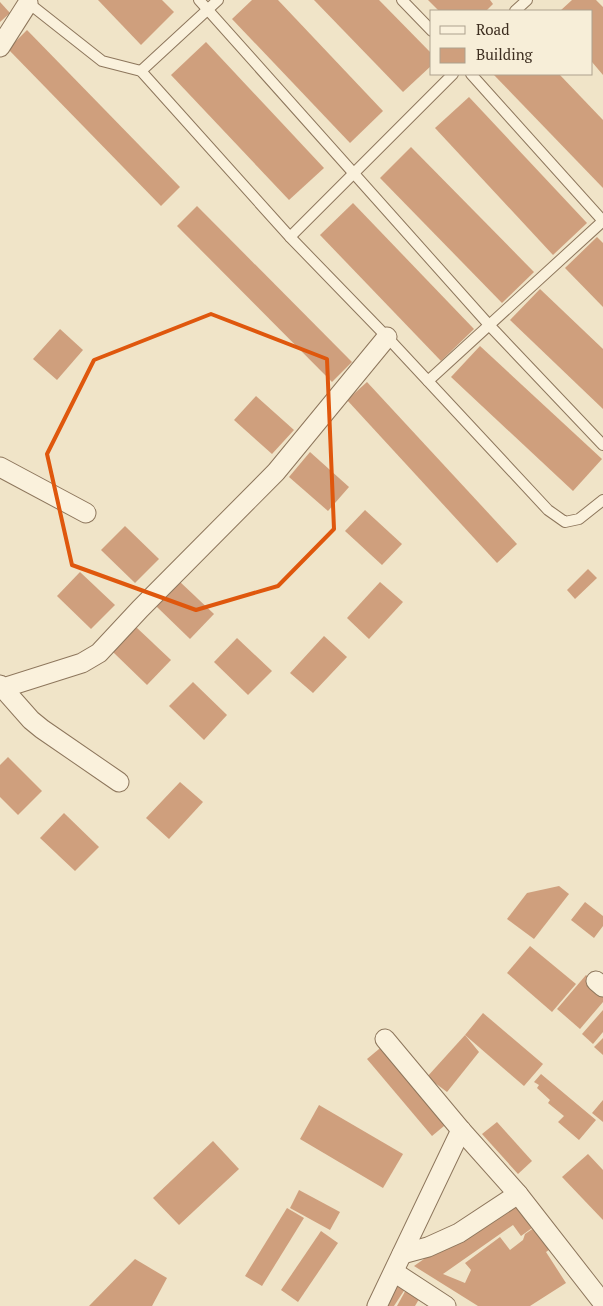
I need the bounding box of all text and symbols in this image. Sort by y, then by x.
legend [430,10,593,75]
text: Road [476,19,509,39]
text: Building [476,44,534,64]

